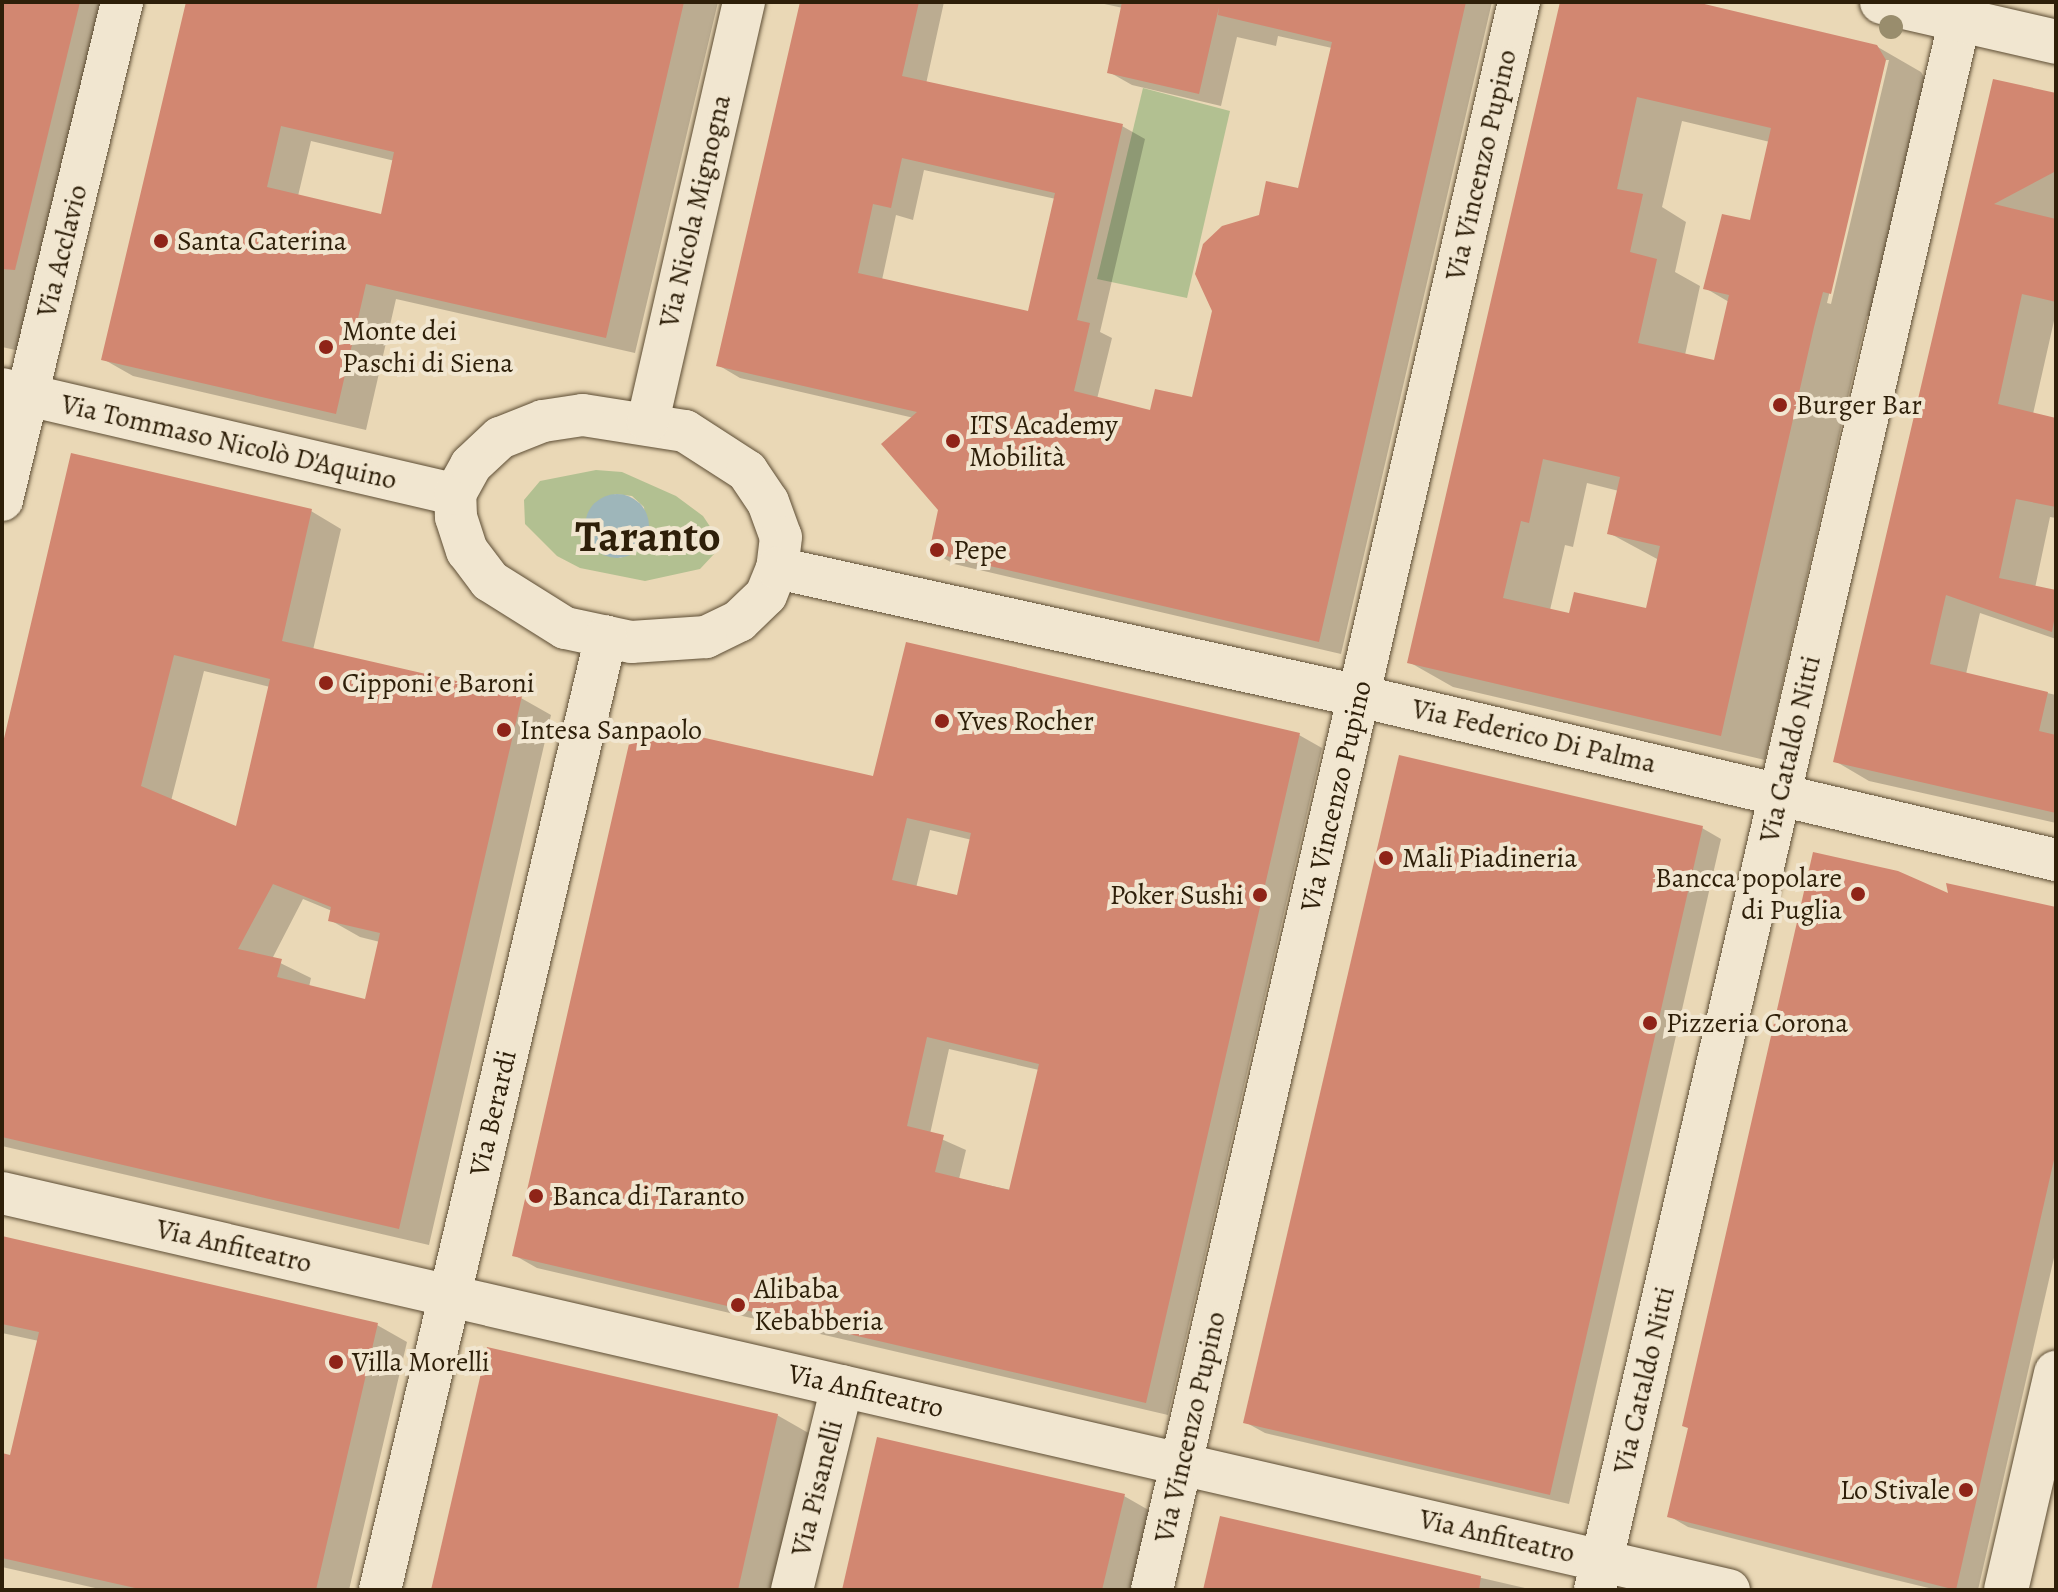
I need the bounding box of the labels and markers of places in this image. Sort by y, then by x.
place label: Santa Caterina [177,224,347,258]
marker: Santa Caterina [152,232,170,250]
place label: Monte dei Paschi di Siena [342,314,513,380]
marker: Monte dei Paschi di Siena [317,338,335,356]
place label: Burger Bar [1796,388,1922,422]
marker: Burger Bar [1771,396,1789,414]
place label: ITS Academy Mobilità [969,408,1118,474]
marker: ITS Academy Mobilità [944,432,962,450]
place label: Pepe [953,533,1007,567]
marker: Pepe [928,541,946,559]
place label: Cipponi e Baroni [342,666,535,700]
marker: Cipponi e Baroni [317,674,335,692]
place label: Yves Rocher [958,704,1094,738]
marker: Yves Rocher [933,712,951,730]
place label: Intesa Sanpaolo [520,713,702,747]
marker: Intesa Sanpaolo [495,721,513,739]
place label: Mali Piadineria [1402,841,1577,875]
marker: Mali Piadineria [1377,849,1395,867]
place label: Bancca popolare di Puglia [1655,861,1842,927]
place label: Poker Sushi [1110,878,1244,912]
marker: Bancca popolare di Puglia [1849,885,1867,903]
marker: Poker Sushi [1251,886,1269,904]
place label: Pizzeria Corona [1666,1006,1848,1040]
marker: Pizzeria Corona [1641,1014,1659,1032]
place label: Banca di Taranto [552,1179,745,1213]
marker: Banca di Taranto [527,1187,545,1205]
place label: Alibaba Kebabberia [754,1272,883,1338]
marker: Alibaba Kebabberia [729,1296,747,1314]
place label: Villa Morelli [352,1345,490,1379]
marker: Villa Morelli [327,1353,345,1371]
place label: Lo Stivale [1840,1473,1950,1507]
marker: Lo Stivale [1957,1481,1975,1499]

